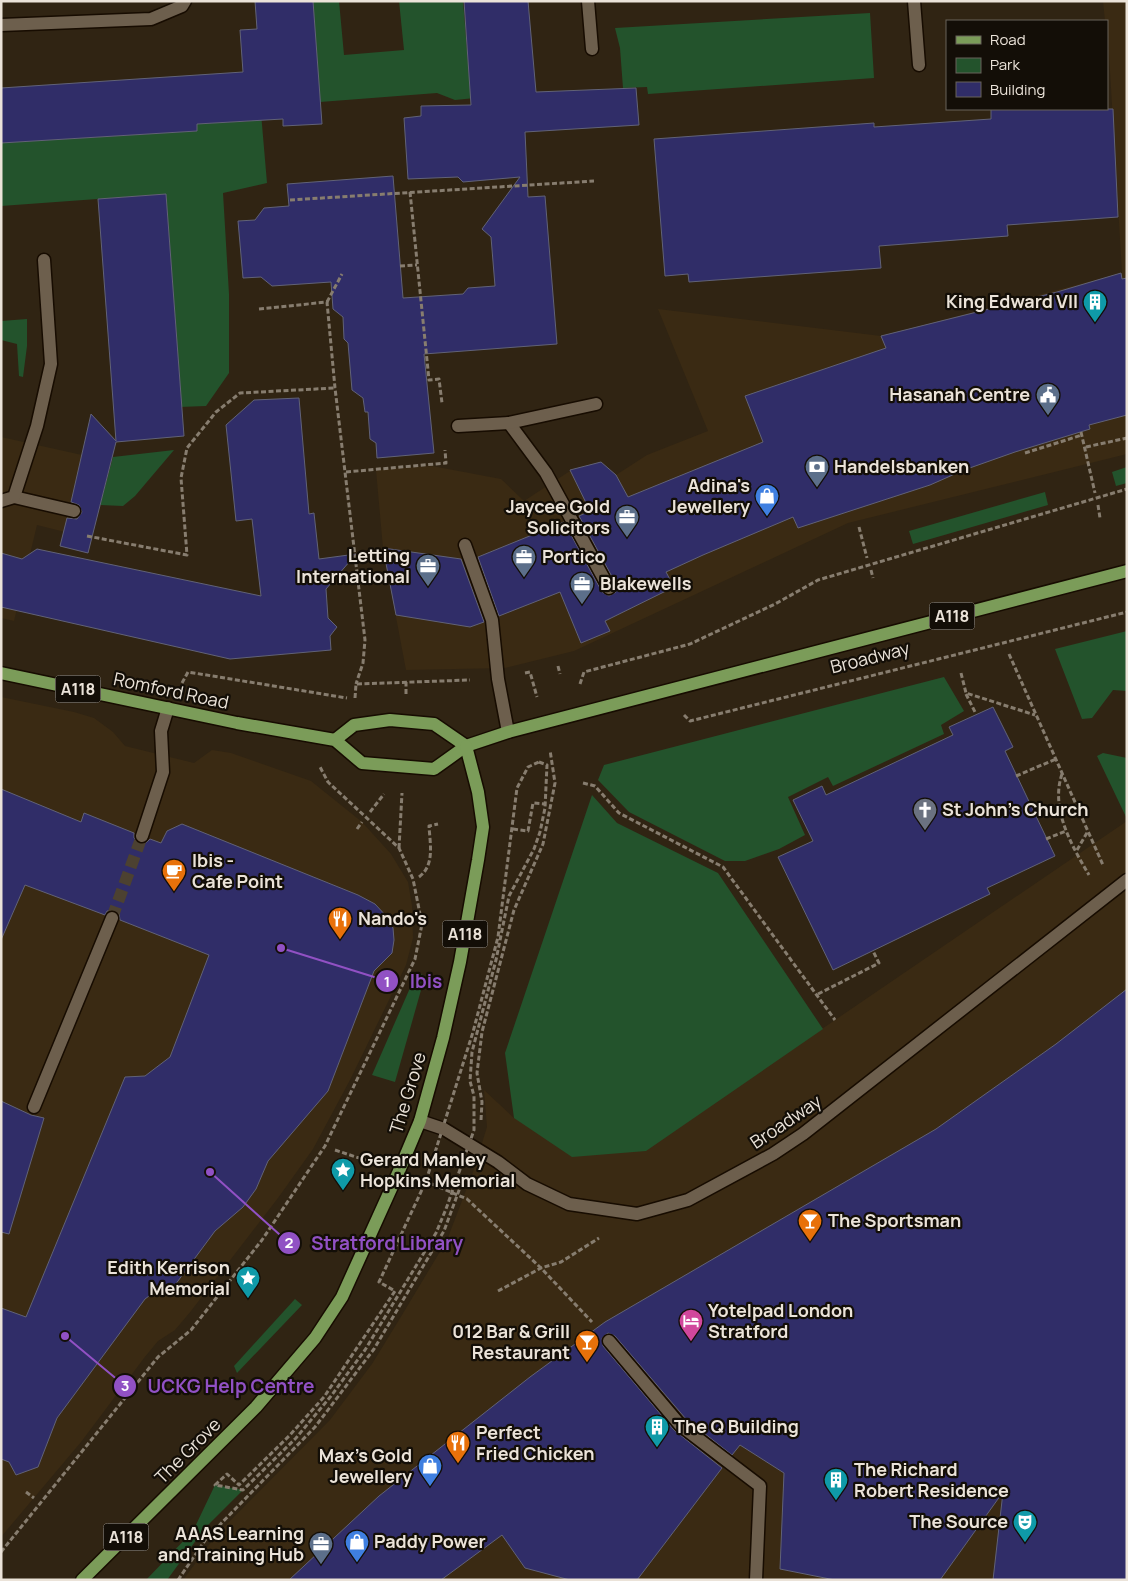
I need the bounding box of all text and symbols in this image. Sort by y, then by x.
legend [946,20,1108,110]
text: Road [990,29,1026,50]
text: Park [990,54,1020,75]
text: Building [990,79,1045,100]
place label: King Edward VII [946,289,1078,313]
building icon: King Edward VII [1082,289,1108,323]
place label: Hasanah Centre [889,382,1030,406]
public building icon: Hasanah Centre [1035,382,1061,416]
bank icon: Handelsbanken [804,454,830,488]
place label: Handelsbanken [834,454,969,478]
place label: Adina's Jewellery [668,473,750,518]
shop icon: Adina's Jewellery [754,483,780,517]
place label: Jaycee Gold Solicitors [506,494,610,539]
office icon: Jaycee Gold Solicitors [614,504,640,538]
place label: Letting International [296,543,410,588]
office icon: Portico [511,544,537,578]
place label: Portico [542,544,606,568]
office icon: Letting International [415,553,441,587]
office icon: Blakewells [569,571,595,605]
place label: Blakewells [600,571,692,595]
road number: A118 [930,602,974,630]
street label: Broadway [828,635,912,678]
street label: Romford Road [111,666,231,714]
road number: A118 [56,676,100,702]
church icon: St John's Church [912,797,938,831]
place label: St John's Church [942,797,1089,821]
place label: Ibis - Cafe Point [192,848,283,893]
cafe icon: Ibis - Cafe Point [161,858,187,892]
restaurant icon: Nando's [327,906,353,940]
place label: Nando's [358,906,427,930]
road number: A118 [442,921,488,948]
callout: Ibis [374,964,452,998]
text: Ibis [410,968,442,994]
text: 1 [384,971,390,992]
street label: The Grove [383,1049,431,1136]
street label: Broadway [745,1088,826,1154]
place label: Gerard Manley Hopkins Memorial [360,1147,515,1192]
place icon: Gerard Manley Hopkins Memorial [330,1157,356,1191]
bar icon: The Sportsman [797,1208,823,1242]
place label: The Sportsman [828,1208,961,1232]
callout: Stratford Library [276,1226,473,1260]
text: Stratford Library [311,1230,463,1256]
text: 2 [285,1232,294,1253]
place label: Edith Kerrison Memorial [107,1255,230,1300]
place icon: Edith Kerrison Memorial [235,1265,261,1299]
place label: Yotelpad London Stratford [708,1298,853,1343]
hotel icon: Yotelpad London Stratford [678,1308,704,1342]
place label: 012 Bar & Grill Restaurant [452,1319,570,1364]
bar icon: 012 Bar & Grill Restaurant [574,1329,600,1363]
callout: UCKG Help Centre [112,1369,325,1403]
text: UCKG Help Centre [147,1373,315,1399]
text: 3 [121,1375,129,1396]
street label: The Grove [149,1412,226,1489]
building icon: The Q Building [644,1414,670,1448]
place label: The Q Building [674,1414,799,1438]
place label: Perfect Fried Chicken [476,1420,595,1465]
restaurant icon: Perfect Fried Chicken [445,1430,471,1464]
place label: Max's Gold Jewellery [319,1443,412,1488]
shop icon: Max's Gold Jewellery [417,1453,443,1487]
place label: The Richard Robert Residence [854,1457,1009,1502]
building icon: The Richard Robert Residence [823,1467,849,1501]
place label: The Source [909,1509,1008,1533]
theatre icon: The Source [1012,1509,1038,1543]
place label: AAAS Learning and Training Hub [158,1521,304,1566]
road number: A118 [104,1524,148,1550]
shop icon: Paddy Power [344,1529,370,1563]
place label: Paddy Power [374,1529,486,1553]
office icon: AAAS Learning and Training Hub [308,1531,334,1565]

